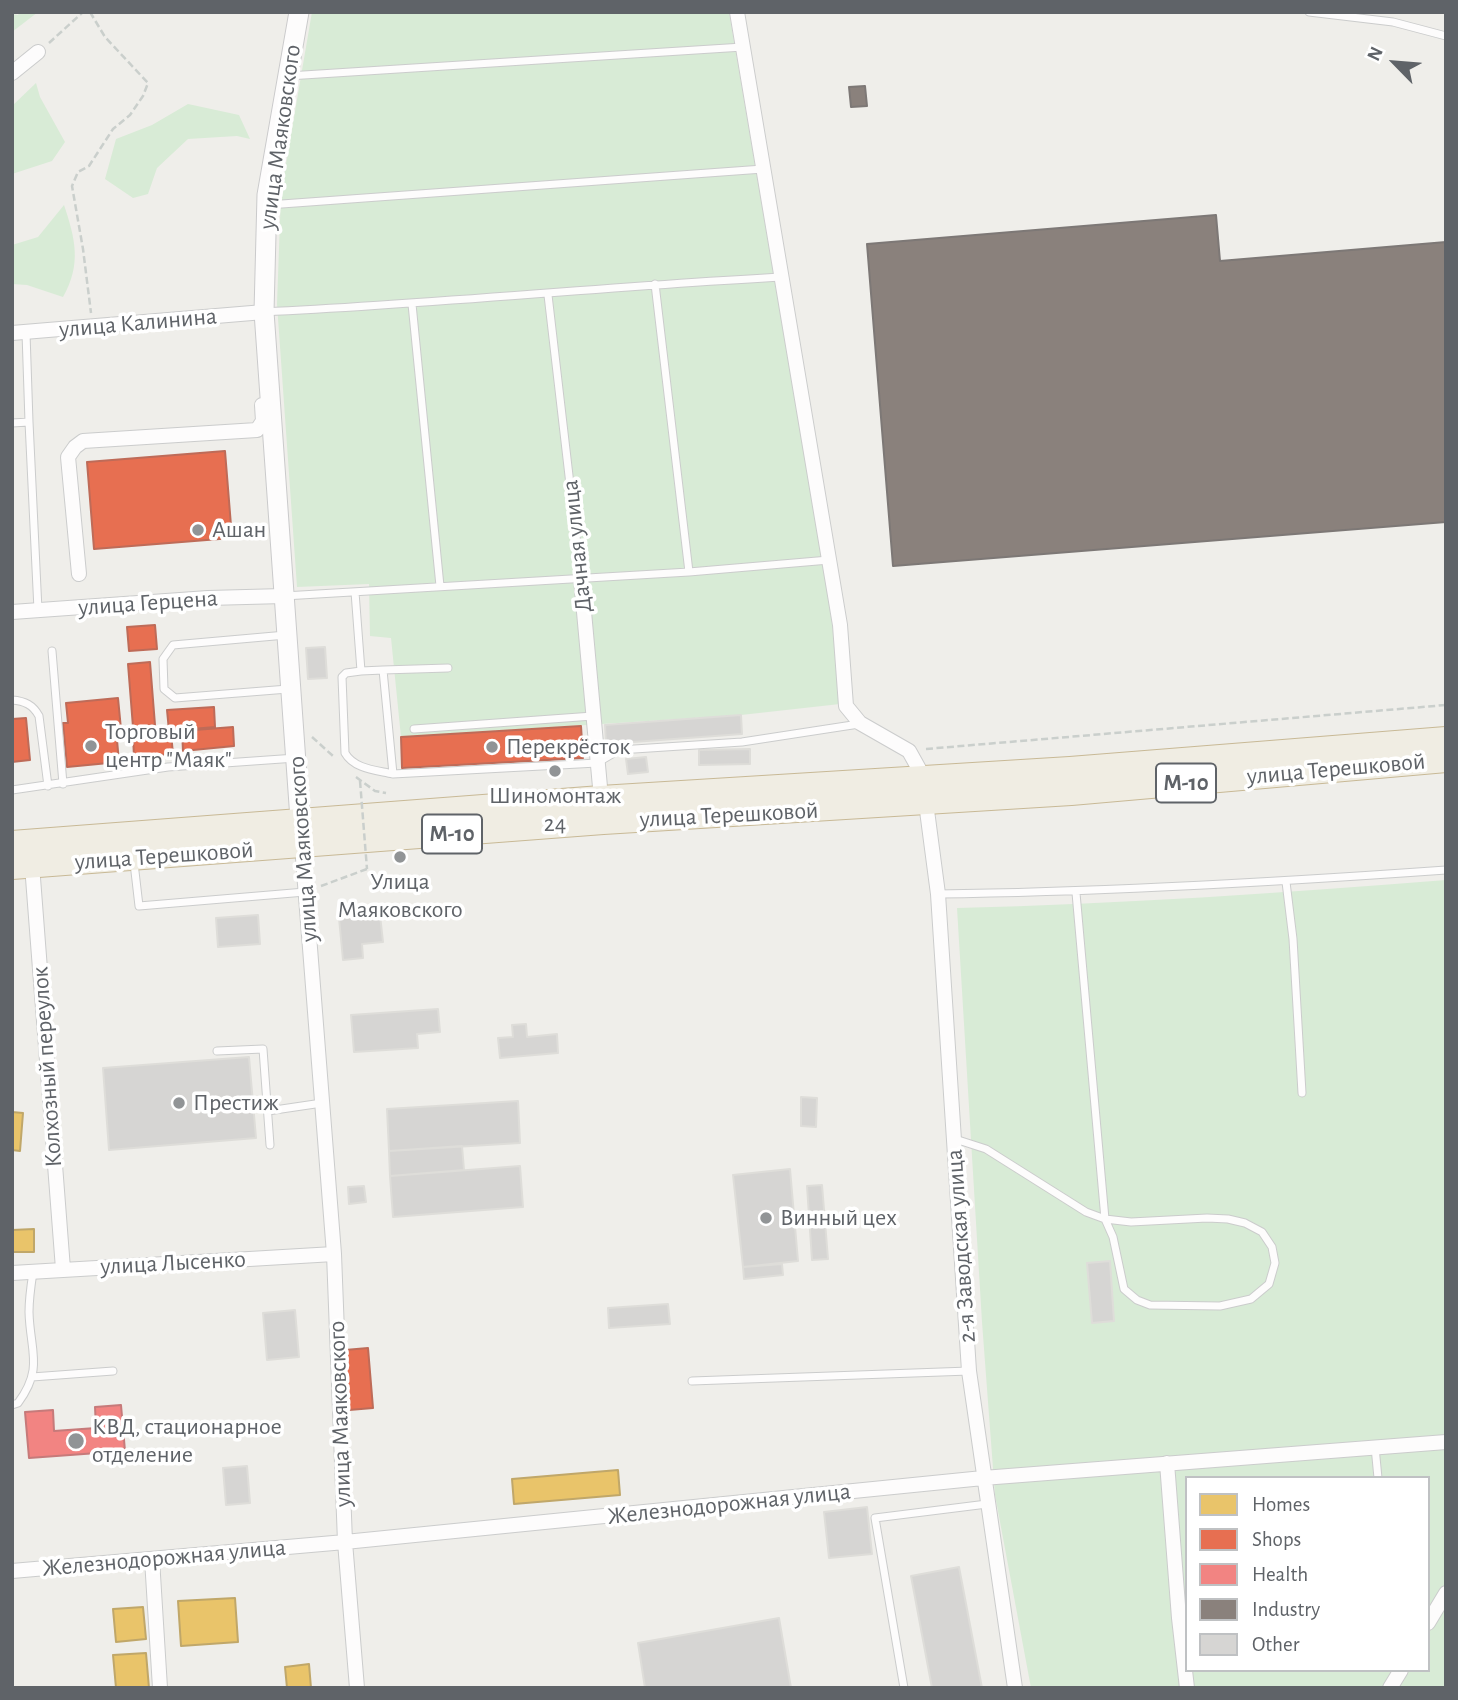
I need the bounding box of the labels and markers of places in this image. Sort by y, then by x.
place label: Ашан [212,516,266,544]
marker: Ашан [190,522,206,538]
place label: Торговый центр "Маяк" [105,718,232,774]
place label: Перекрёсток [506,733,630,761]
marker: Торговый центр "Маяк" [83,738,99,754]
marker: Перекрёсток [484,739,500,755]
marker: Шиномонтаж 24 [547,763,563,779]
place label: Шиномонтаж 24 [489,782,621,838]
marker: Улица Маяковского [392,849,408,865]
place label: Улица Маяковского [337,868,463,924]
place label: Престиж [193,1089,279,1117]
marker: Престиж [171,1095,187,1111]
place label: Винный цех [780,1204,897,1232]
marker: Винный цех [758,1210,774,1226]
place label: КВД, стационарное отделение [92,1413,282,1469]
marker: КВД, стационарное отделение [66,1431,86,1451]

